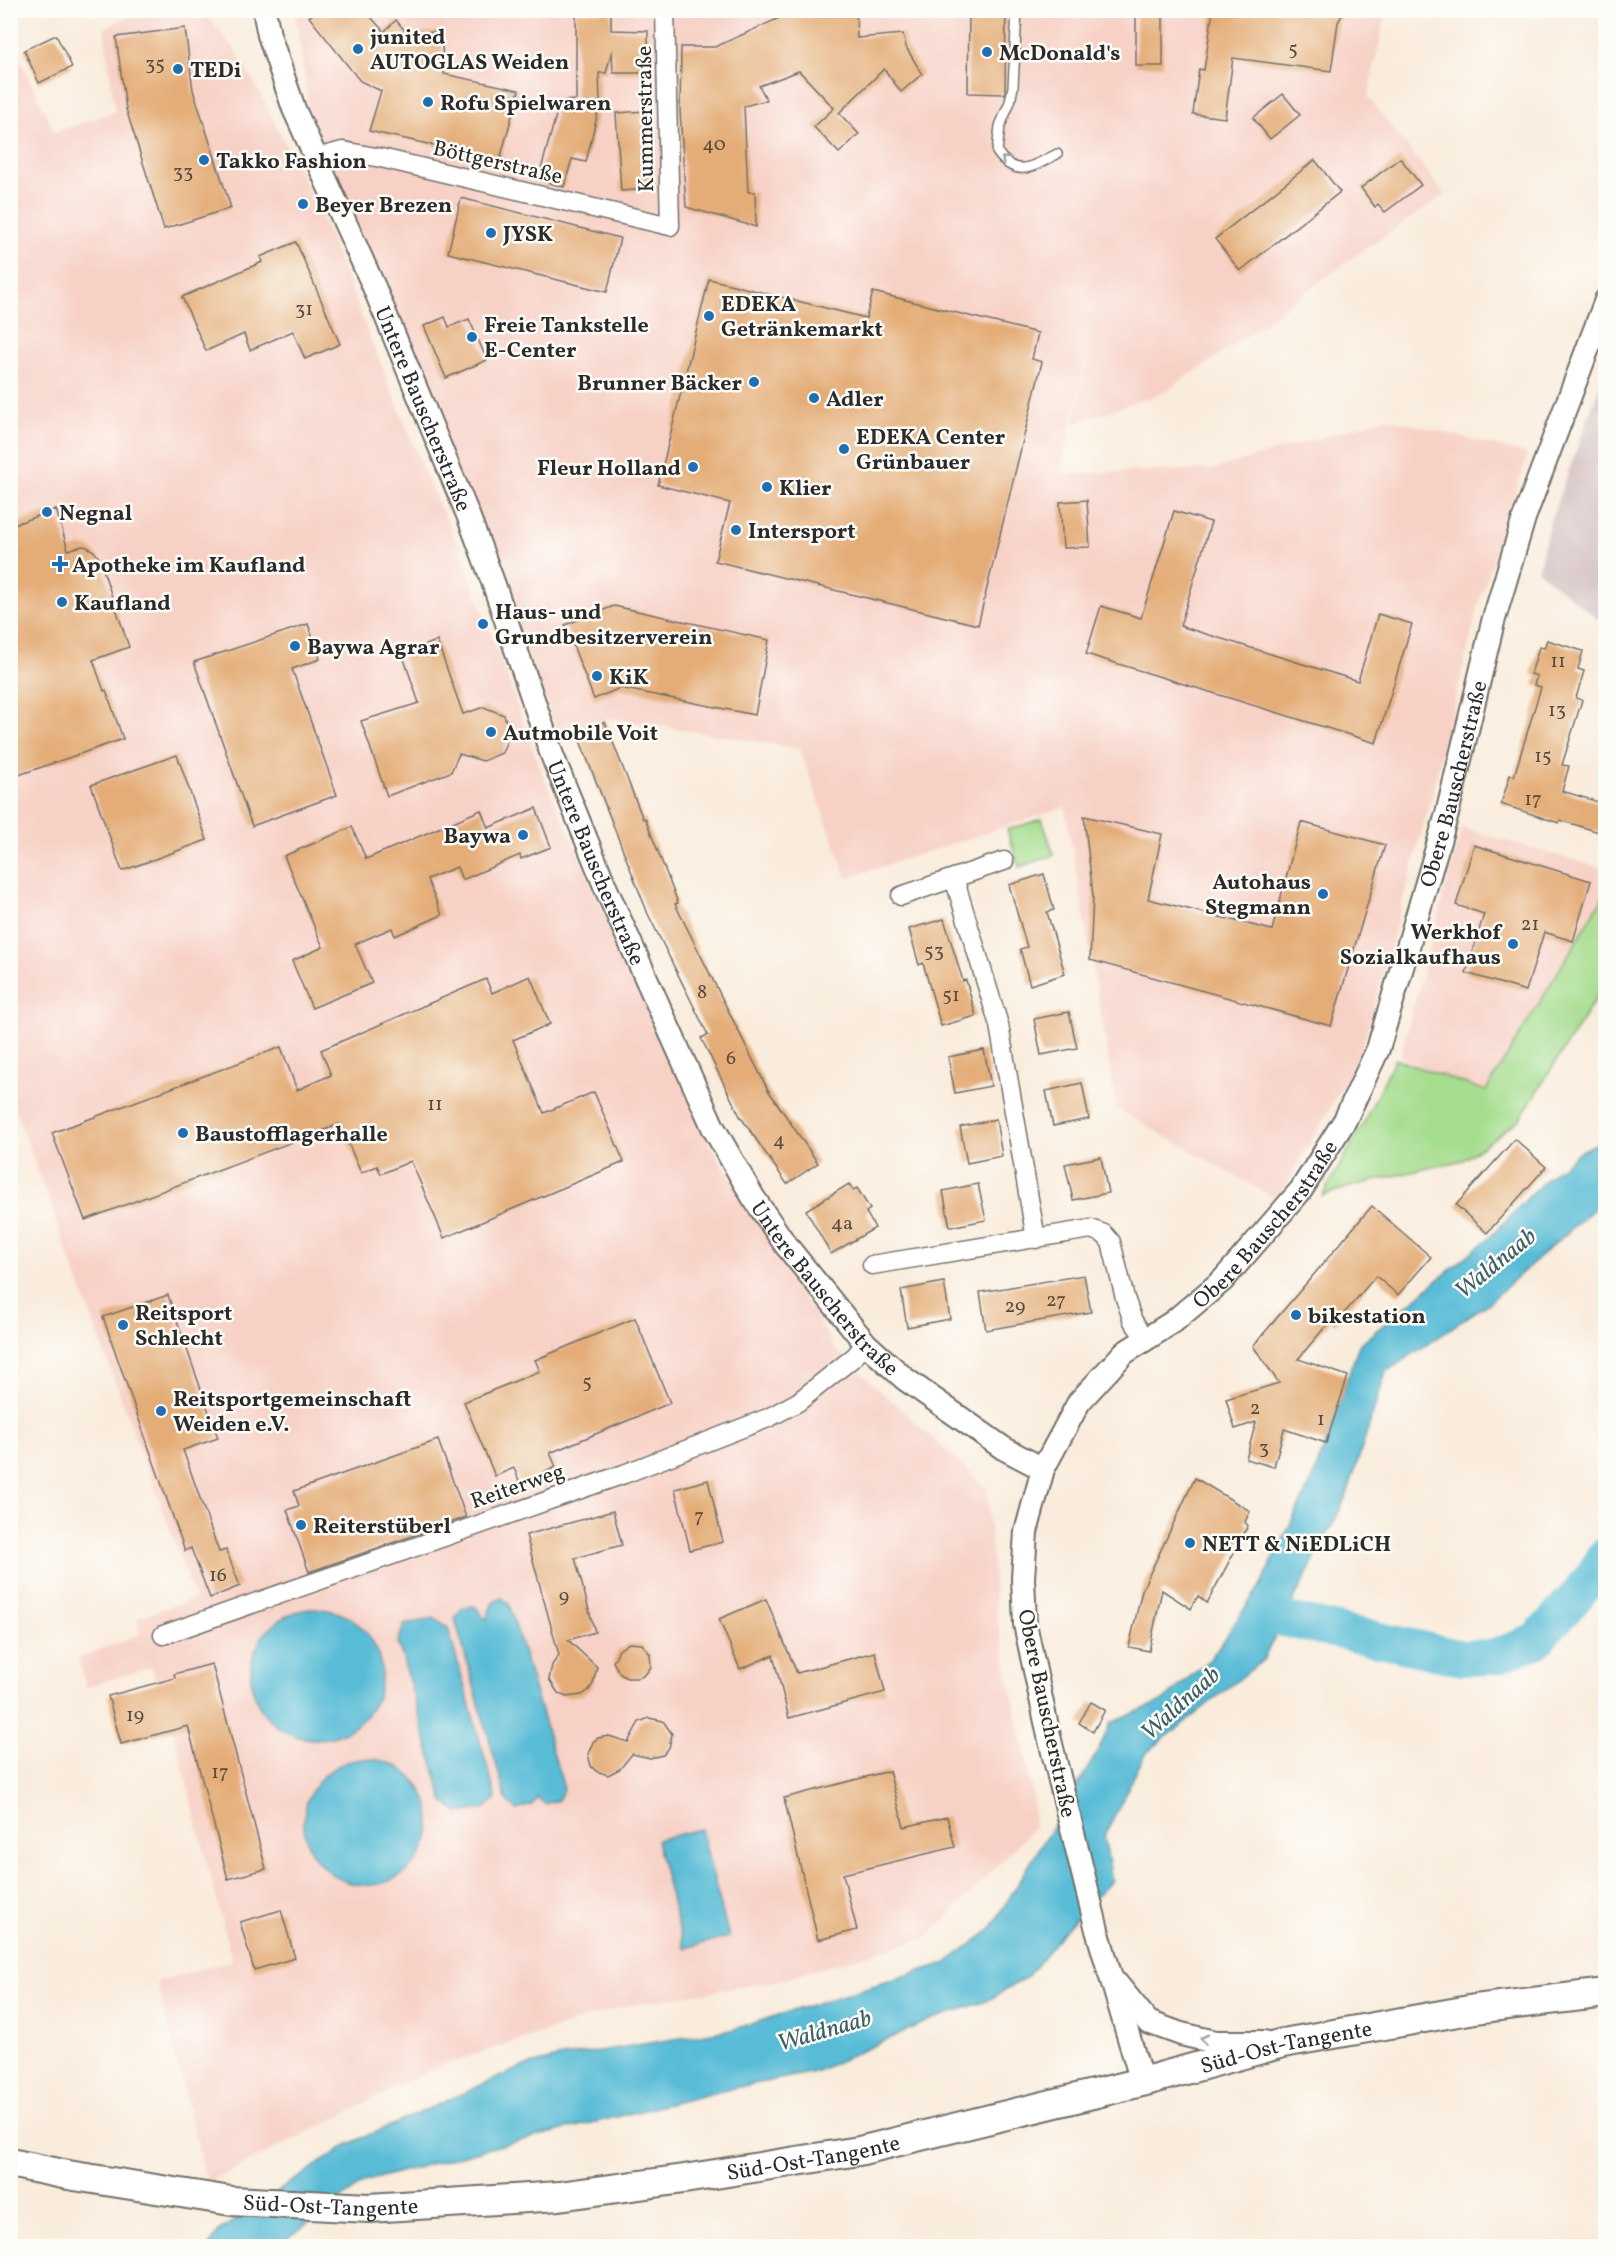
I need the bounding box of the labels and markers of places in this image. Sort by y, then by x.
place label: junited AUTOGLAS Weiden [370,23,569,79]
place label: McDonald's [999,39,1120,70]
marker: junited AUTOGLAS Weiden [351,42,365,56]
marker: McDonald's [980,45,994,59]
place label: TEDi [190,56,242,87]
marker: TEDi [171,62,185,76]
place label: Rofu Spielwaren [440,89,612,120]
marker: Rofu Spielwaren [421,95,435,109]
place label: Takko Fashion [216,147,367,178]
marker: Takko Fashion [197,153,211,167]
place label: Beyer Brezen [315,191,452,222]
marker: Beyer Brezen [296,197,310,211]
place label: JYSK [502,220,553,251]
marker: JYSK [484,226,498,240]
place label: EDEKA Getränkemarkt [721,290,883,346]
marker: EDEKA Getränkemarkt [702,309,716,323]
place label: Freie Tankstelle E-Center [484,311,649,367]
marker: Freie Tankstelle E-Center [465,330,479,344]
place label: Brunner Bäcker [577,369,743,400]
marker: Brunner Bäcker [747,375,761,389]
place label: Adler [826,385,884,416]
marker: Adler [807,391,821,405]
place label: EDEKA Center Grünbauer [856,423,1006,479]
marker: EDEKA Center Grünbauer [837,442,851,456]
place label: Fleur Holland [537,454,681,485]
marker: Fleur Holland [686,460,700,474]
place label: Klier [779,474,832,505]
marker: Klier [760,480,774,494]
place label: Negnal [59,499,132,530]
marker: Negnal [40,505,54,519]
place label: Intersport [748,517,856,548]
marker: Intersport [729,523,743,537]
place label: Apotheke im Kaufland [72,551,305,582]
marker: Apotheke im Kaufland [53,557,67,571]
place label: Kaufland [74,589,171,620]
marker: Kaufland [55,595,69,609]
place label: Haus- und Grundbesitzerverein [495,598,713,654]
marker: Haus- und Grundbesitzerverein [476,617,490,631]
place label: Baywa Agrar [307,633,440,664]
marker: Baywa Agrar [288,639,302,653]
place label: KiK [609,663,649,694]
marker: KiK [590,669,604,683]
place label: Autmobile Voit [503,719,658,750]
marker: Autmobile Voit [484,725,498,739]
place label: Baywa [443,822,511,853]
marker: Baywa [516,828,530,842]
place label: Autohaus Stegmann [1205,868,1311,924]
marker: Autohaus Stegmann [1316,887,1330,901]
place label: Werkhof Sozialkaufhaus [1340,918,1503,974]
marker: Werkhof Sozialkaufhaus [1506,937,1520,951]
place label: Baustofflagerhalle [195,1120,388,1151]
marker: Baustofflagerhalle [176,1126,190,1140]
place label: Reitsport Schlecht [135,1299,232,1355]
place label: bikestation [1308,1302,1426,1333]
marker: bikestation [1289,1308,1303,1322]
marker: Reitsport Schlecht [116,1318,130,1332]
place label: Reitsportgemeinschaft Weiden e.V. [173,1385,412,1441]
marker: Reitsportgemeinschaft Weiden e.V. [154,1404,168,1418]
place label: Reiterstüberl [313,1512,451,1543]
marker: Reiterstüberl [294,1518,308,1532]
place label: NETT & NiEDLiCH [1202,1530,1391,1561]
marker: NETT & NiEDLiCH [1183,1536,1197,1550]

